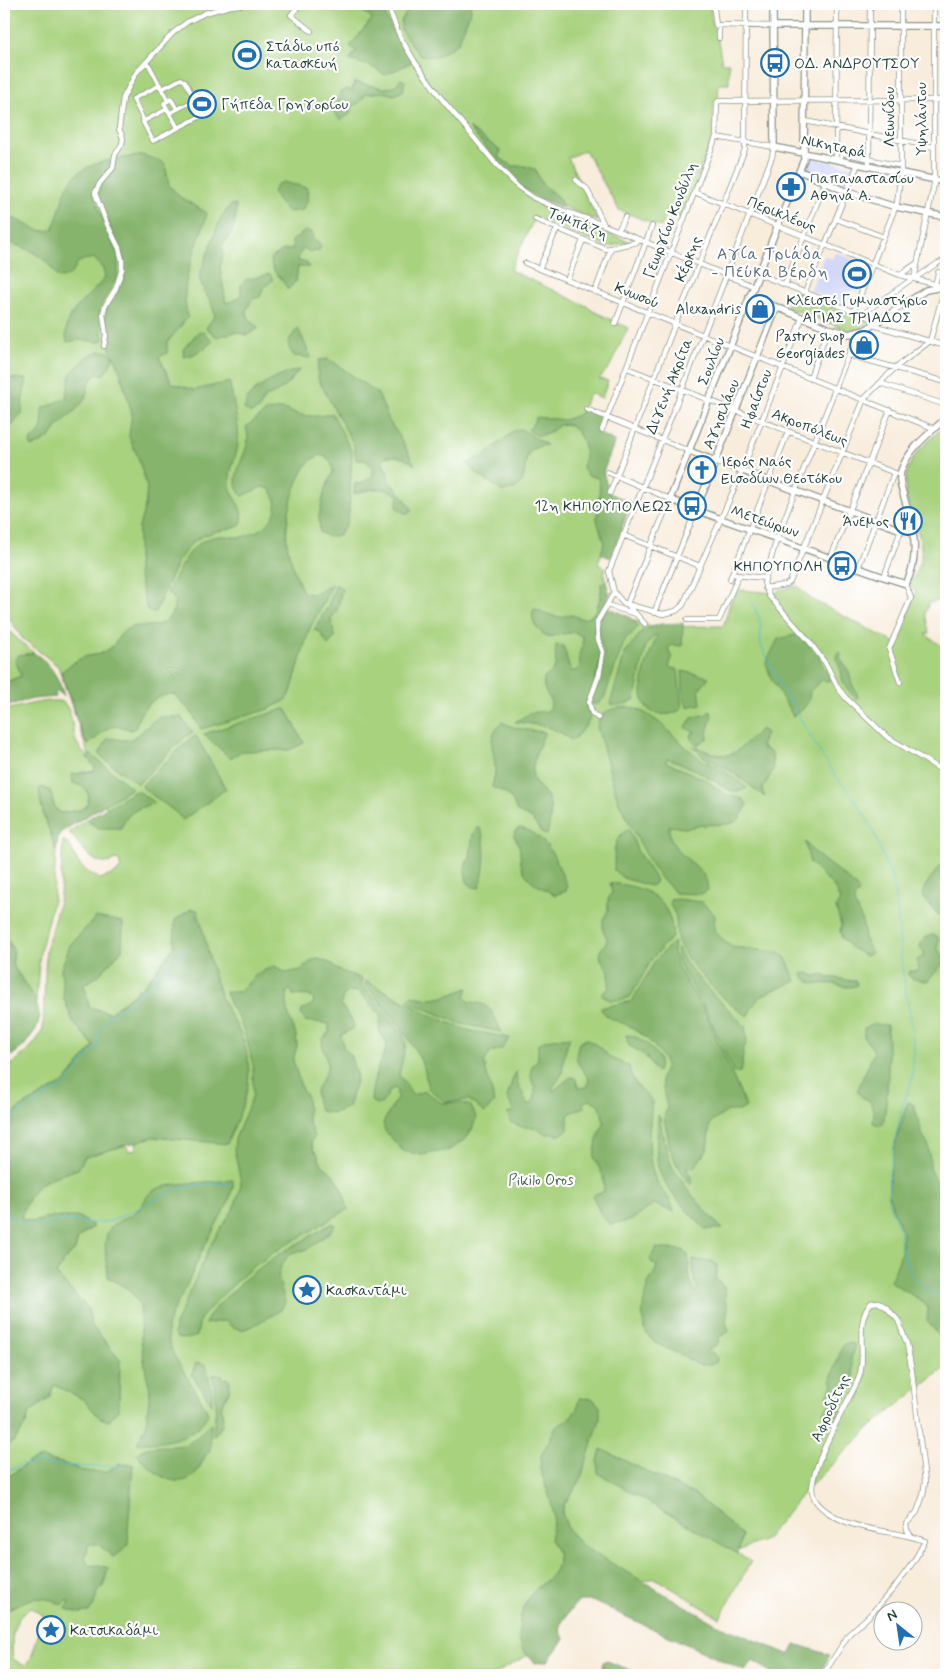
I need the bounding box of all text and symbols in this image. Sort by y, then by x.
place label: Στάδιο υπό κατασκευή [266,37,340,74]
sports icon: Στάδιο υπό κατασκευή [232,40,262,70]
bus stop icon: ΟΔ. ΑΝΔΡΟΥΤΣΟΥ [760,48,790,78]
place label: ΟΔ. ΑΝΔΡΟΥΤΣΟΥ [794,54,919,74]
street label: Υψηλάντου [912,82,932,156]
street label: Λεωνίδου [880,87,900,147]
sports icon: Γήπεδα Γρηγορίου [187,89,217,119]
place label: Γήπεδα Γρηγορίου [221,95,349,115]
street label: Νικηταρά [799,130,869,164]
street label: Γεωργίου Κονδύλη [640,159,702,281]
place label: Παπαναστασίου Αθηνά Α. [810,169,914,206]
pharmacy icon: Παπαναστασίου Αθηνά Α. [776,172,806,202]
street label: Περικλέους [744,192,820,238]
street label: Τομπάζη [545,203,611,245]
street label: Κέρκης [671,233,707,285]
district label: Αγία Τριάδα - Πεύκα Βέρδη [711,244,829,283]
sports icon: Κλειστό Γυμναστήριο ΑΓΙΑΣ ΤΡΙΑΔΟΣ [842,259,872,289]
street label: Κνωσού [611,278,662,314]
place label: Κλειστό Γυμναστήριο ΑΓΙΑΣ ΤΡΙΑΔΟΣ [786,291,928,328]
shop icon: Alexandris [745,294,775,324]
place label: Alexandris [675,300,741,320]
place label: Pastry shop Georgiades [775,327,845,365]
shop icon: Pastry shop Georgiades [849,330,879,360]
street label: Σουλίου [694,334,730,388]
street label: Διγενή Ακρίτα [642,335,698,437]
street label: Ηφαίστου [736,366,778,432]
street label: Αγησιλάου [699,376,745,452]
street label: Ακροπόλεως [769,404,851,452]
place label: Ιερός Ναός Εισοδίων Θεοτόκου [721,452,842,489]
church icon: Ιερός Ναός Εισοδίων Θεοτόκου [687,455,717,485]
bus stop icon: 12η ΚΗΠΟΥΠΟΛΕΩΣ [677,491,707,521]
place label: 12η ΚΗΠΟΥΠΟΛΕΩΣ [534,497,673,517]
street label: Μετεώρων [728,501,802,543]
restaurant icon: Άνεμος [893,506,923,536]
place label: Άνεμος [842,512,889,532]
bus stop icon: ΚΗΠΟΥΠΟΛΗ [827,551,857,581]
place label: ΚΗΠΟΥΠΟΛΗ [734,557,823,577]
park label: Pikilo Oros [508,1171,574,1191]
place icon: Κασκαντάμι [292,1275,322,1305]
place label: Κασκαντάμι [326,1281,407,1301]
street label: Αφροδίτης [807,1371,855,1445]
north arrow [872,1602,922,1652]
text: N [883,1605,901,1626]
place icon: Κατσικαδάμι [36,1615,66,1645]
place label: Κατσικαδάμι [70,1621,158,1641]

